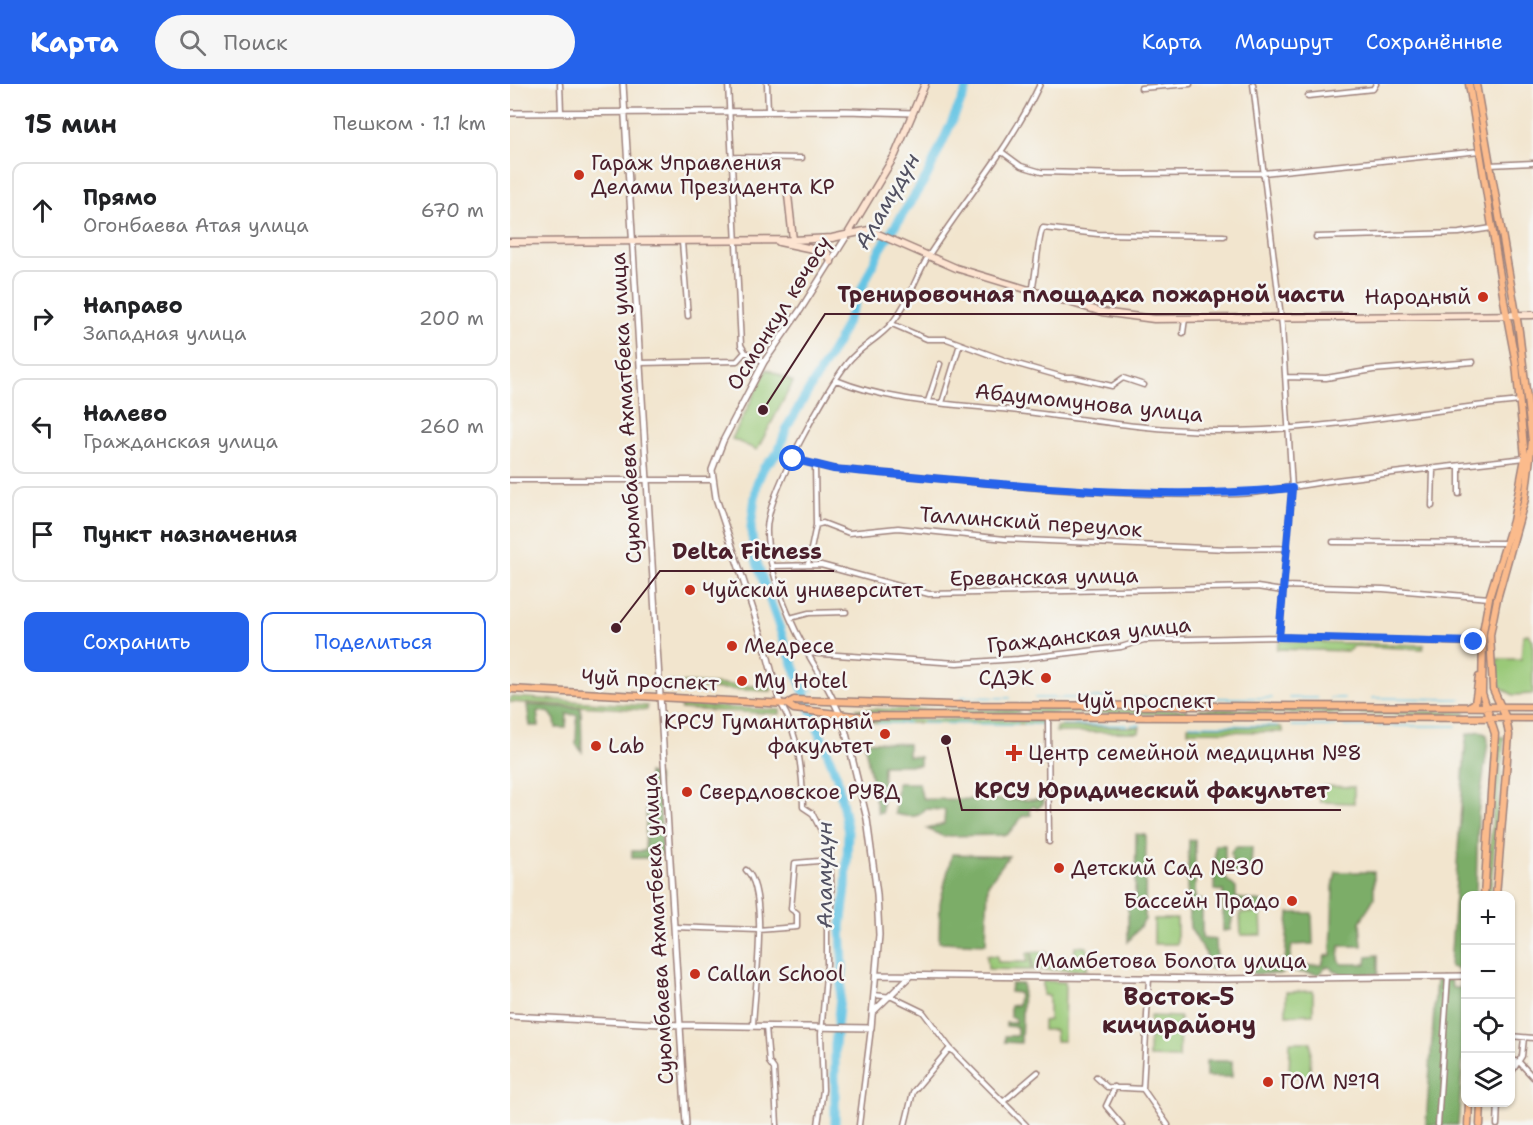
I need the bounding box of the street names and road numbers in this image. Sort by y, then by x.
street label: Осмонкул көчөсү [720,230,838,395]
street label: Суюмбаева Ахматбека улица [604,252,648,564]
street label: Абдумомунова улица [974,377,1204,429]
street label: Таллинский переулок [919,500,1143,544]
street label: Ереванская улица [949,561,1139,593]
street label: Гражданская улица [986,610,1192,660]
street label: Чуй проспект [580,662,720,698]
street label: Чуй проспект [1077,687,1215,715]
street label: Суюмбаева Ахматбека улица [636,773,680,1085]
street label: Мамбетова Болота улица [1035,947,1307,975]

